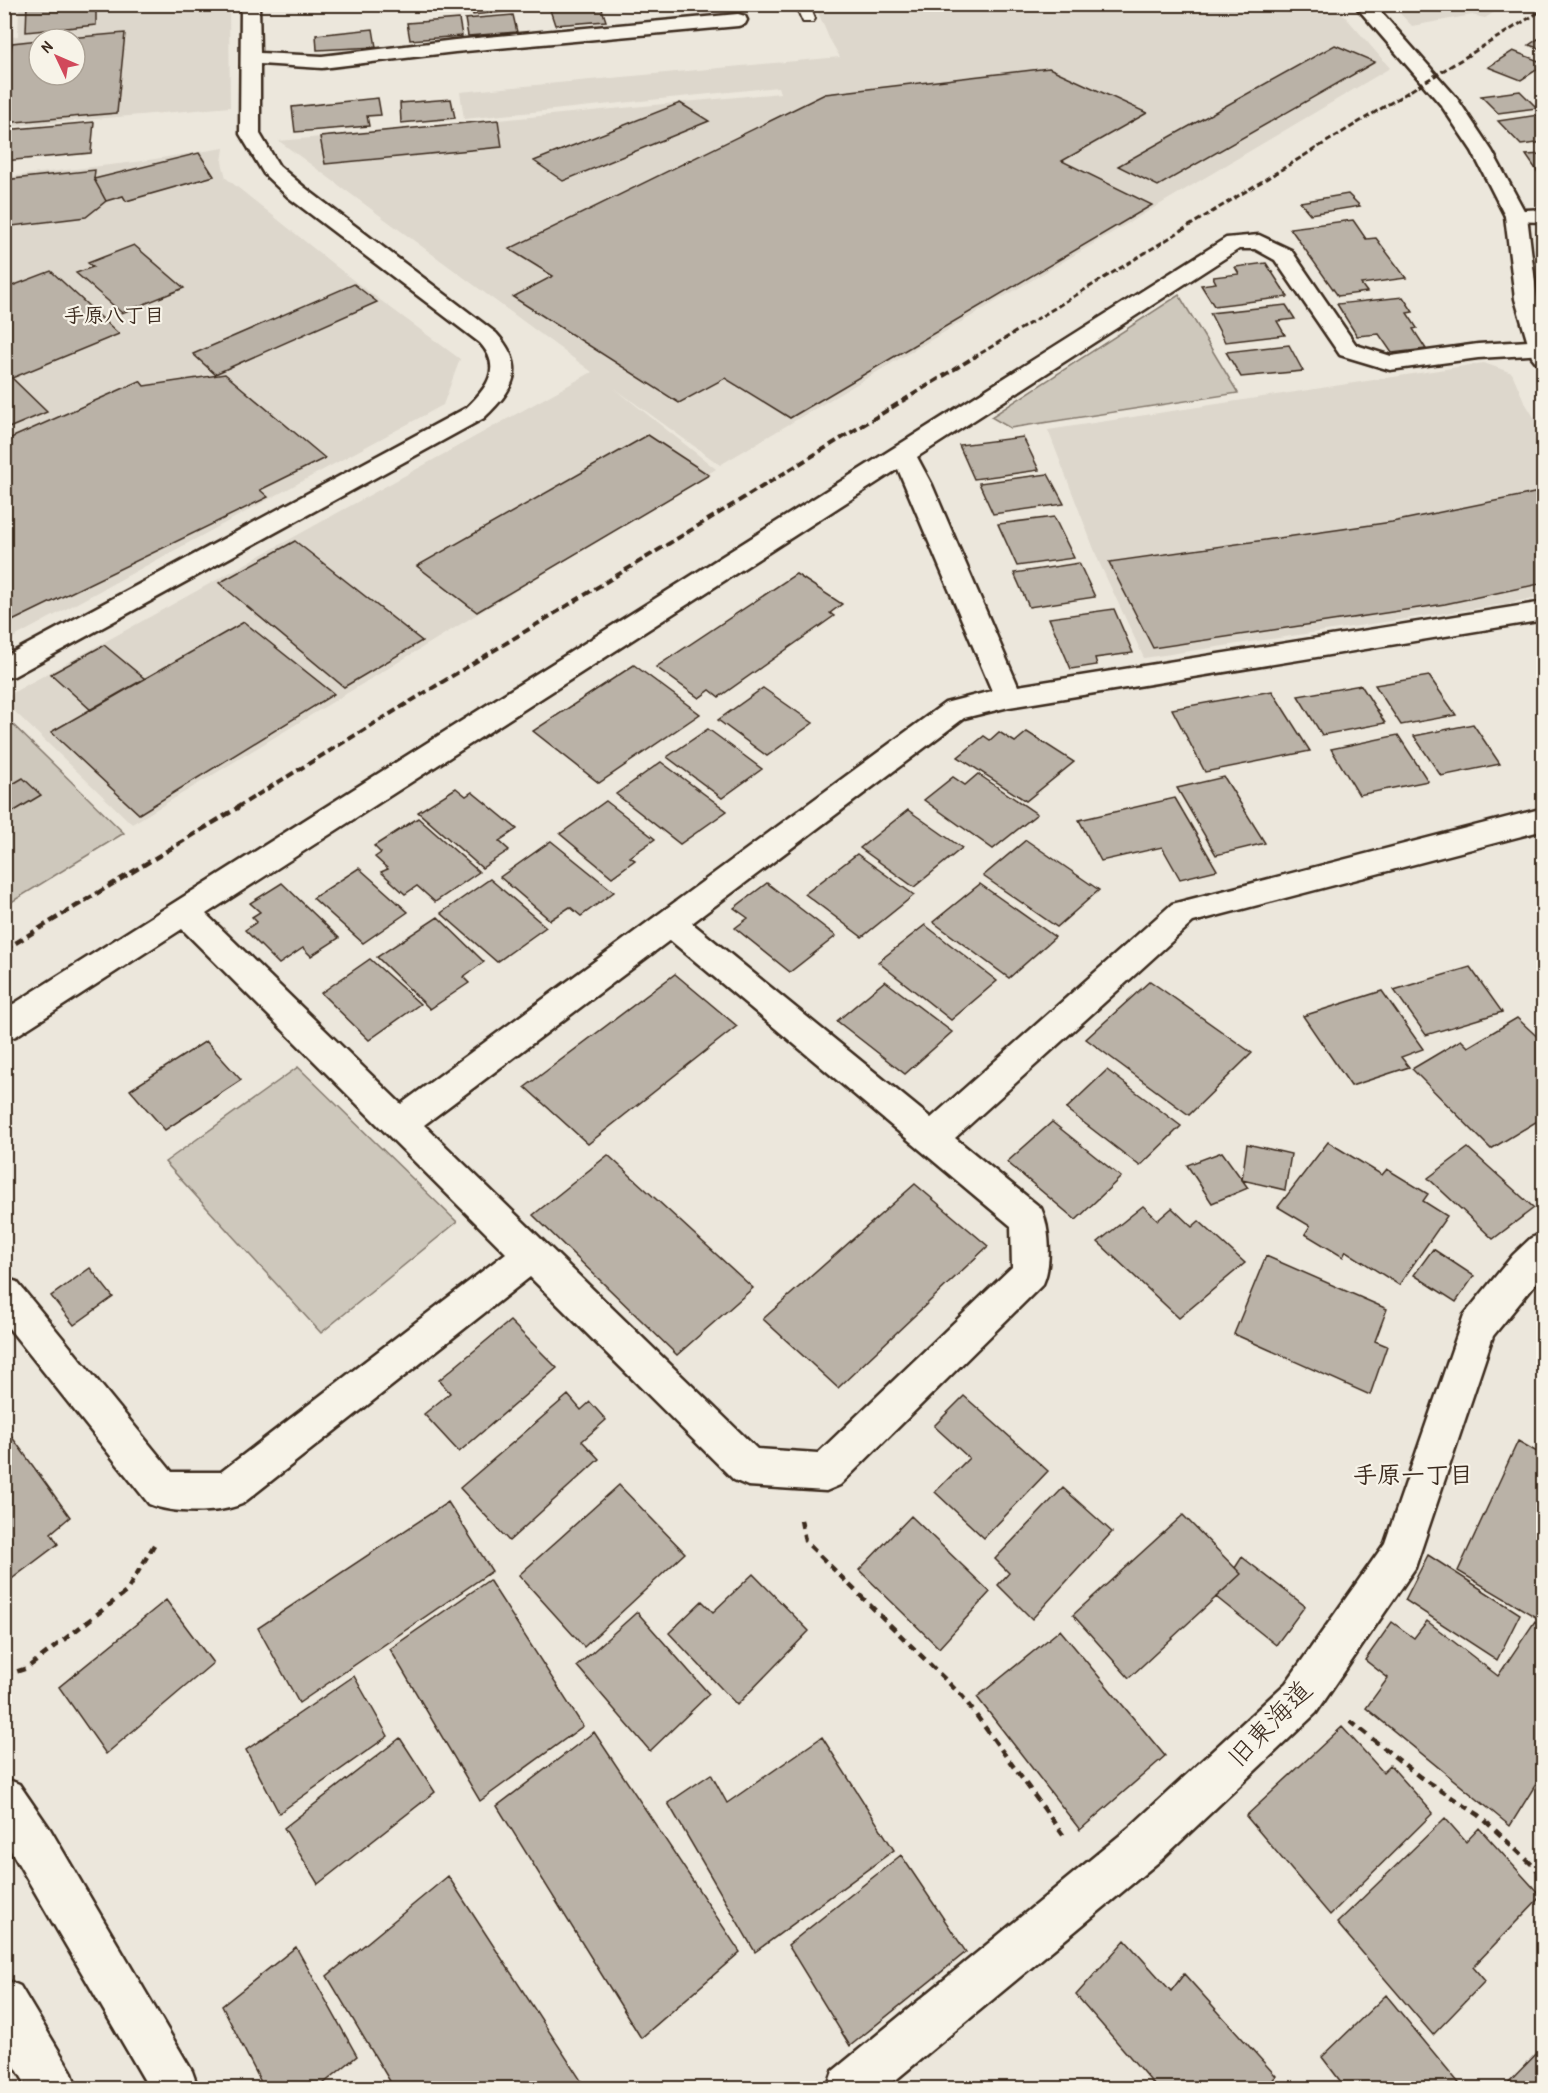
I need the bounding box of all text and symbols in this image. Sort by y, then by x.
north arrow [27,27,87,87]
text: N [35,36,57,57]
district label: 手原八丁目 [64,301,164,328]
district label: 手原一丁目 [1353,1458,1473,1490]
street label: 旧東海道 [1219,1672,1319,1774]

